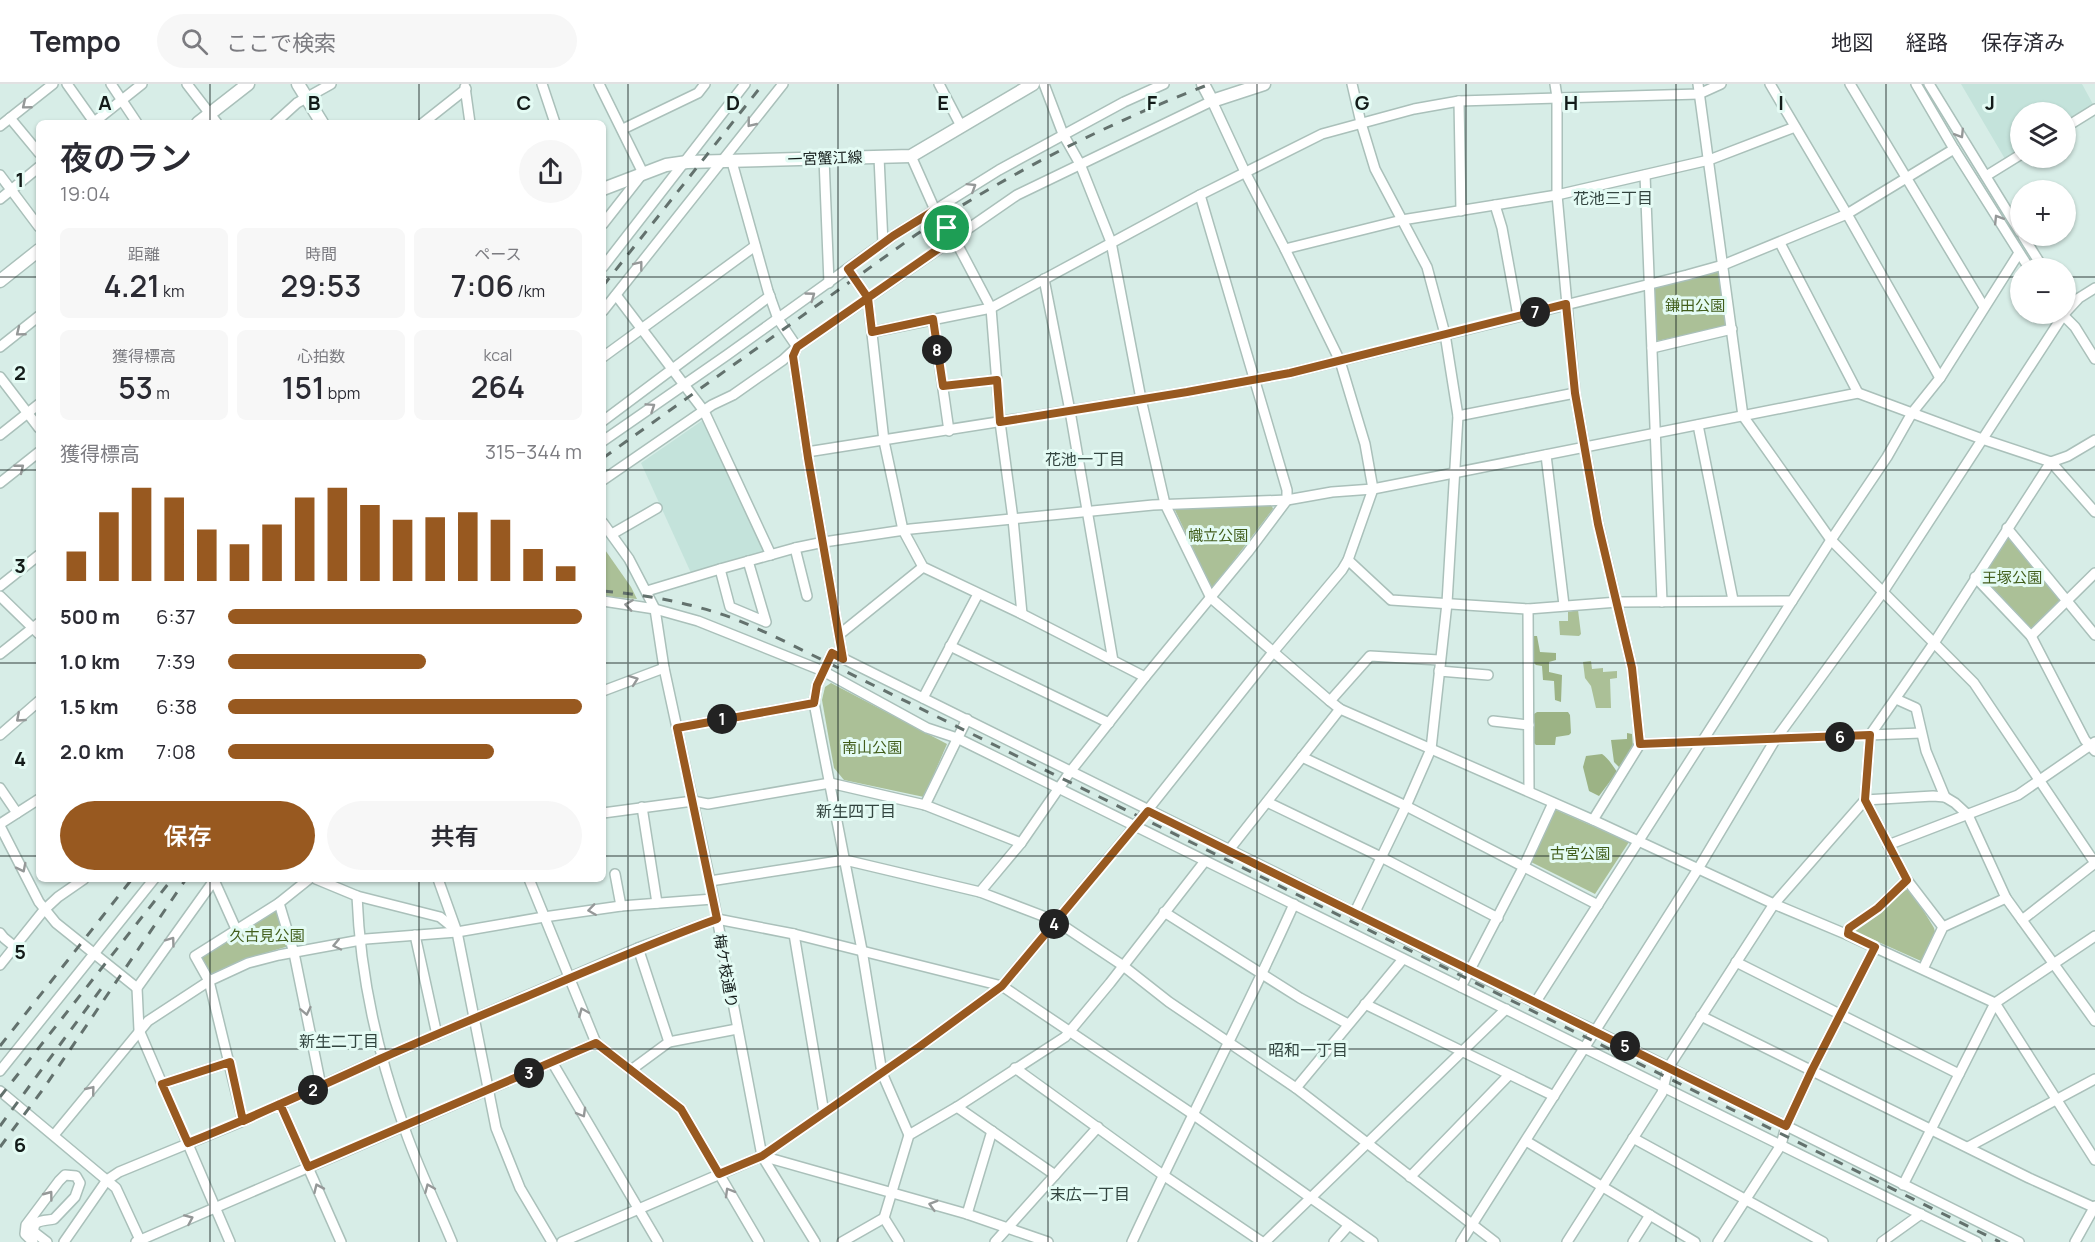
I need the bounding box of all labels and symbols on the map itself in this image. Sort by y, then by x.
text: A [98,89,112,116]
text: B [308,89,321,116]
text: C [517,89,531,116]
text: D [726,89,740,116]
text: E [937,89,949,116]
text: F [1147,89,1158,116]
text: G [1355,89,1370,116]
text: H [1564,89,1578,116]
text: I [1778,89,1784,116]
text: J [1985,89,1995,116]
one-way arrow [22,98,33,109]
one-way arrow [748,116,759,127]
one-way arrow [1952,128,1964,138]
street label: 一宮蟹江線 [787,146,863,170]
text: 1 [16,166,24,193]
one-way arrow [966,183,977,194]
district label: 花池三丁目 [1573,187,1653,209]
pin [921,202,972,253]
one-way arrow [1993,215,2005,225]
one-way arrow [631,261,642,272]
one-way arrow [804,292,815,303]
park label: 鎌田公園 [1665,295,1725,316]
pin: 7 [1520,297,1550,327]
one-way arrow [15,324,26,335]
pin: 8 [922,335,952,365]
text: 2 [14,359,26,386]
one-way arrow [644,403,655,414]
district label: 花池一丁目 [1045,448,1125,470]
one-way arrow [13,464,24,475]
park label: 幟立公園 [1188,525,1248,546]
text: 3 [14,552,26,579]
park label: 王塚公園 [1982,567,2042,588]
one-way arrow [624,599,634,611]
one-way arrow [627,675,638,687]
pin: 1 [707,704,737,734]
one-way arrow [16,711,26,722]
pin: 6 [1825,722,1855,752]
park label: 南山公園 [842,737,902,758]
text: 4 [14,745,26,772]
district label: 新生四丁目 [816,800,896,822]
park label: 古宮公園 [1550,843,1610,864]
one-way arrow [15,862,26,872]
one-way arrow [587,903,597,915]
pin: 4 [1039,909,1069,939]
park label: 久古見公園 [229,925,305,946]
street label: 梅ケ枝通り [709,932,743,1010]
one-way arrow [164,936,175,947]
text: 5 [14,938,26,965]
one-way arrow [332,938,342,951]
one-way arrow [299,1005,312,1015]
one-way arrow [578,1007,590,1018]
district label: 新生二丁目 [299,1030,379,1052]
pin: 5 [1610,1031,1640,1061]
district label: 昭和一丁目 [1268,1039,1348,1061]
pin: 3 [514,1058,544,1088]
pin: 2 [298,1075,328,1105]
one-way arrow [83,1086,94,1097]
one-way arrow [575,1107,586,1117]
text: 6 [14,1131,26,1158]
one-way arrow [425,1183,437,1194]
district label: 末広一丁目 [1050,1183,1130,1205]
one-way arrow [313,1184,325,1195]
one-way arrow [725,1188,736,1198]
one-way arrow [41,1190,52,1201]
one-way arrow [928,1199,938,1212]
one-way arrow [183,1214,194,1226]

